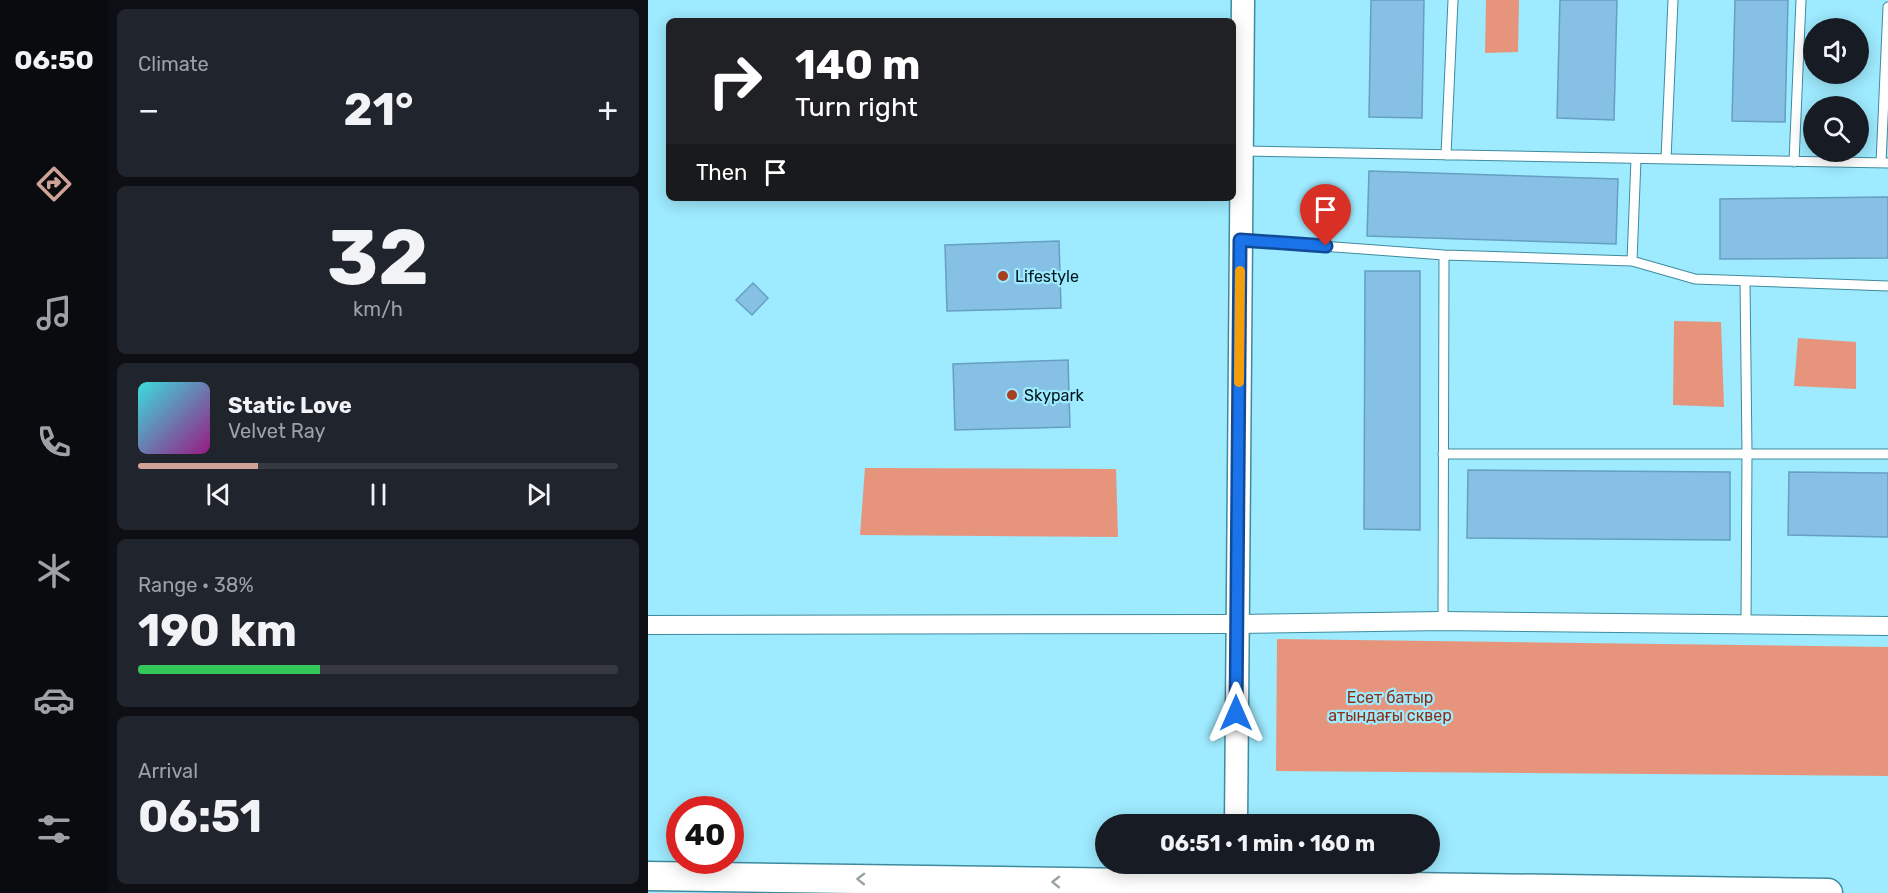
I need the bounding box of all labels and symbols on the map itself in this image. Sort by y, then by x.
pin [1300,184,1351,246]
place label: Lifestyle [1015,267,1079,286]
marker: Lifestyle [996,269,1010,283]
place label: Skypark [1024,386,1084,405]
marker: Skypark [1005,388,1019,402]
position arrow [1204,681,1268,745]
park label: Есет батыр атындағы сквер [1328,688,1452,725]
speed limit sign: 40 [666,796,744,874]
one-way arrow [856,873,865,886]
one-way arrow [1051,876,1060,888]

